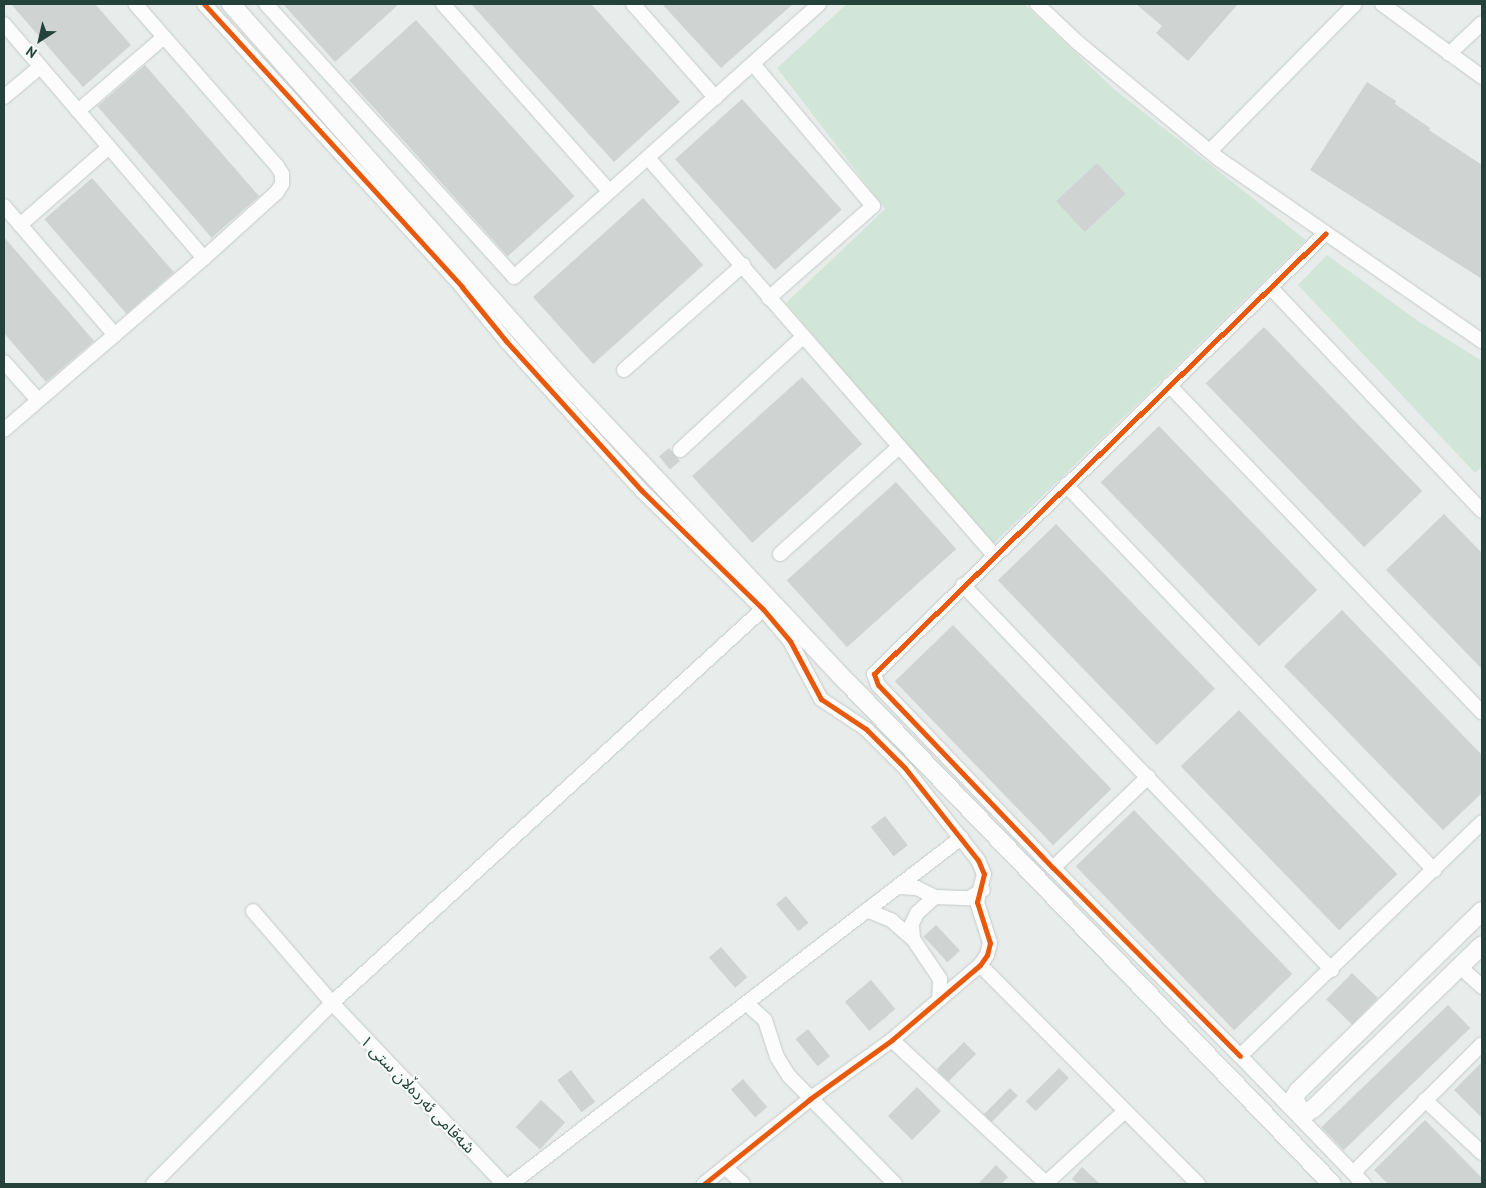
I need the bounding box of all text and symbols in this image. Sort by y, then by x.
north arrow [15,15,65,65]
text: N [22,42,40,62]
street label: شەقامی ئەردەڵان ستی ١ [357,1031,479,1157]

